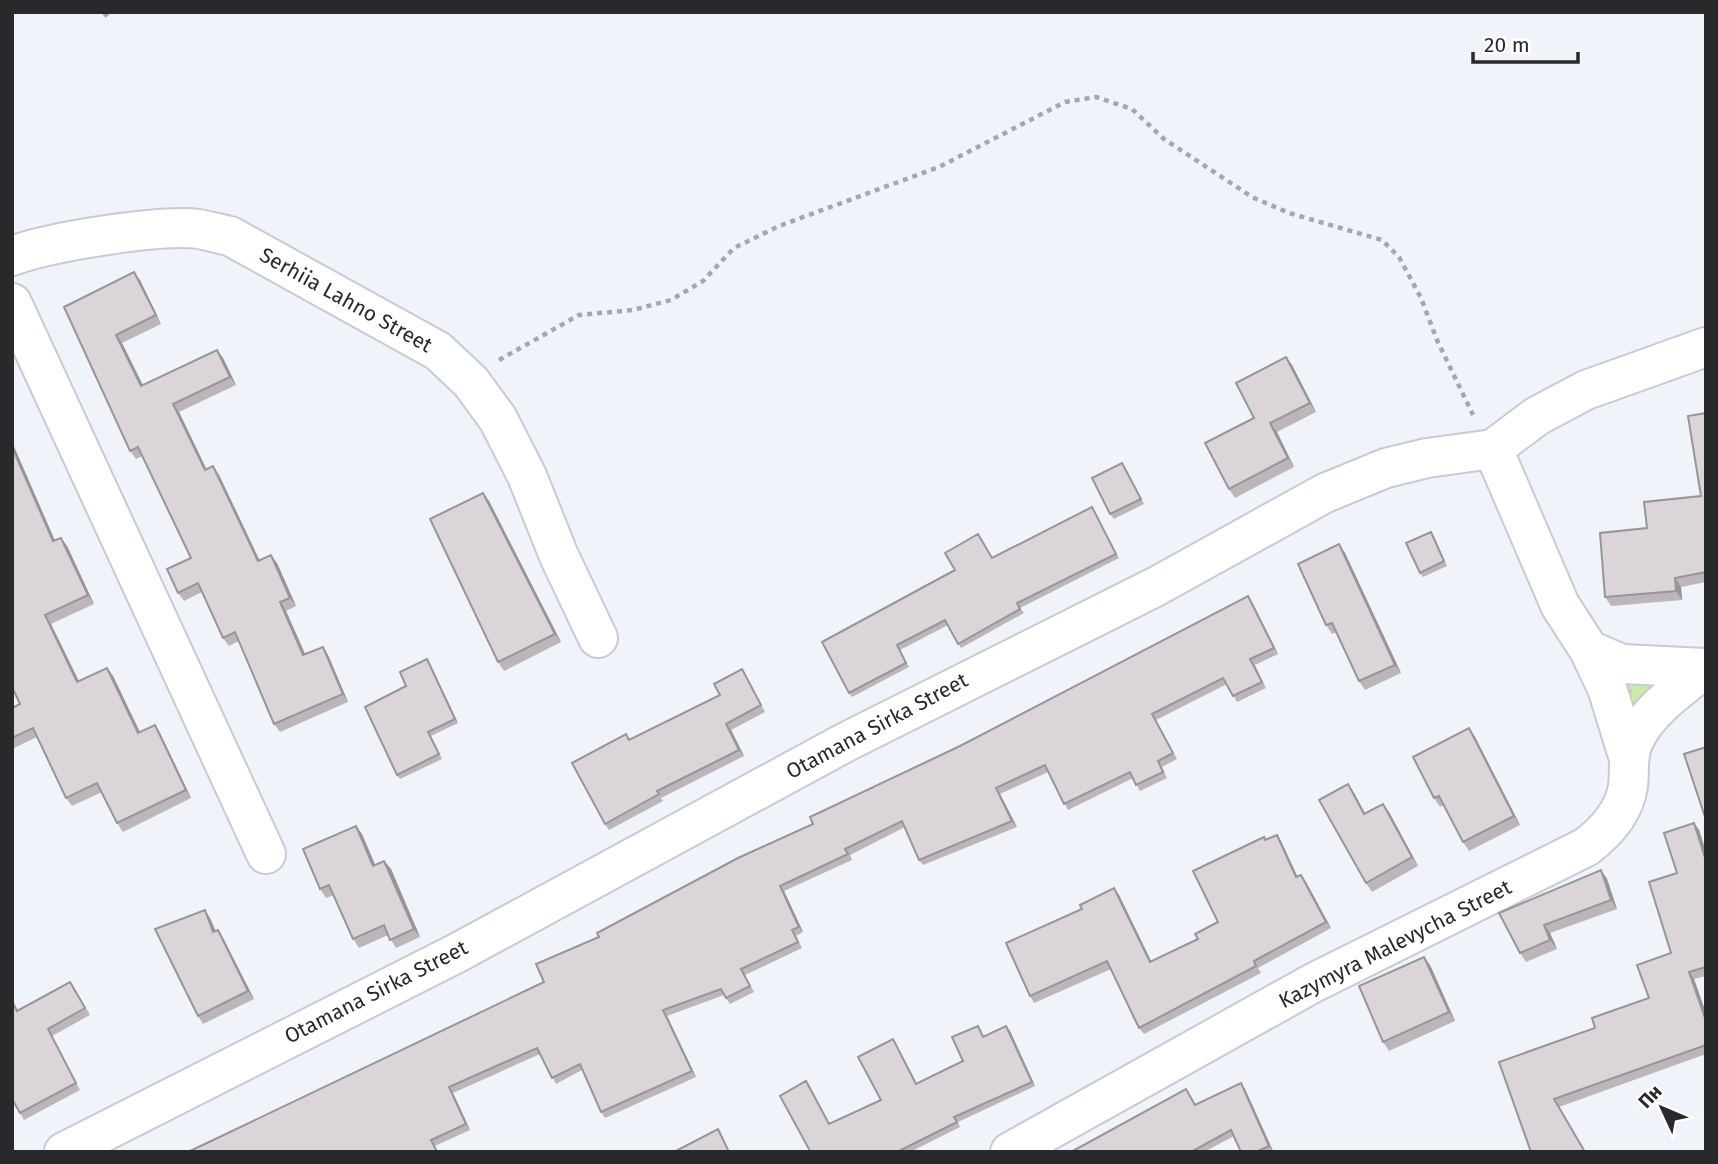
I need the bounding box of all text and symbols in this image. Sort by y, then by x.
scale bar [1473,21,1578,65]
text: 20 m [1484,32,1530,58]
street label: Serhiia Lahno Street [255,242,437,358]
street label: Otamana Sirka Street [782,667,973,785]
street label: Kazymyra Malevycha Street [1274,874,1516,1014]
street label: Otamana Sirka Street [280,934,472,1049]
north arrow [1627,1073,1697,1143]
text: Пн [1634,1080,1667,1113]

